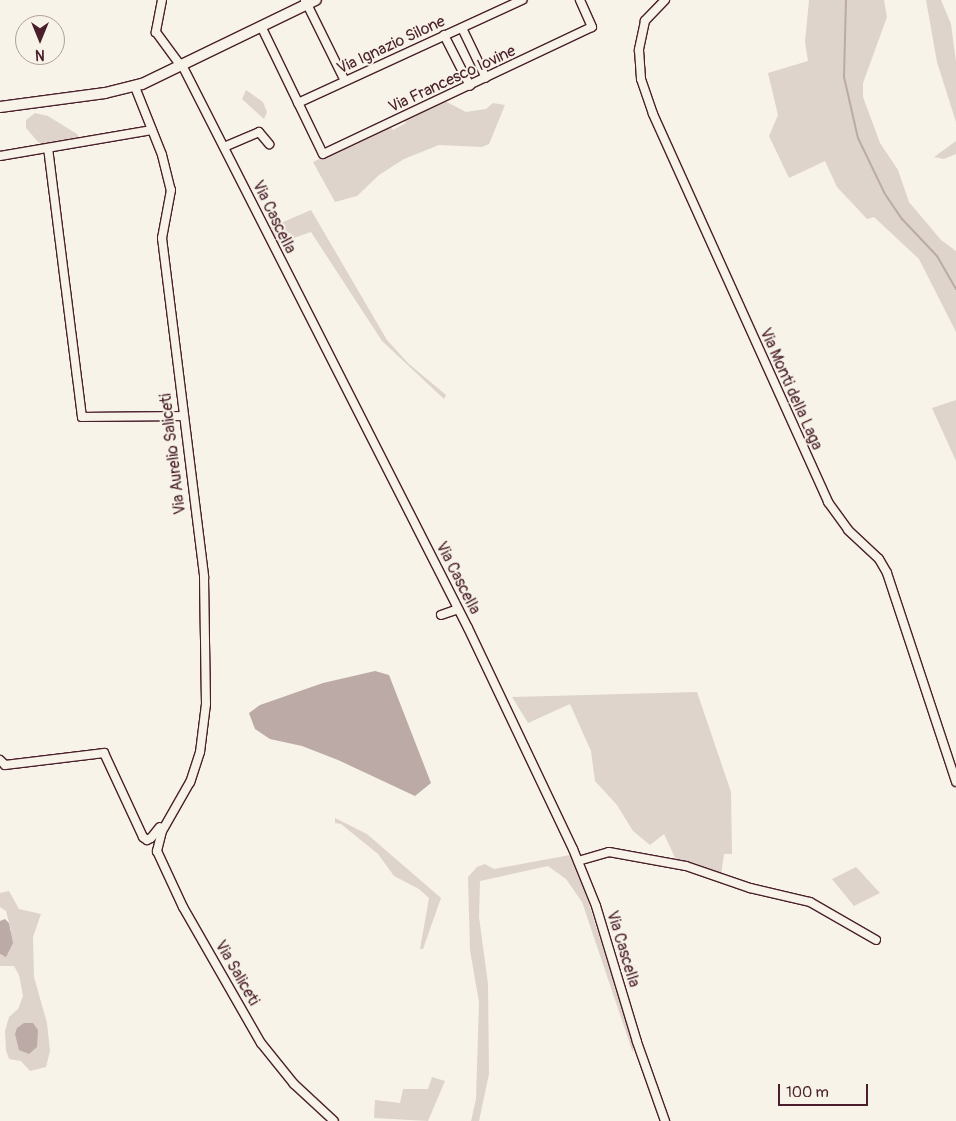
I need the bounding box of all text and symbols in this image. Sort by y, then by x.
street label: Via Ignazio Silone [334,12,448,78]
north arrow [15,15,65,65]
street label: Via Francesco Iovine [385,41,519,117]
text: N [35,46,45,63]
street label: Via Cascella [248,177,300,257]
street label: Via Monti della Laga [756,325,826,453]
street label: Via Aurelio Saliceti [156,392,190,516]
street label: Via Cascella [432,539,484,617]
street label: Via Cascella [602,908,644,990]
street label: Via Saliceti [211,937,263,1009]
scale bar [781,1074,871,1106]
text: 100 m [786,1083,829,1102]

